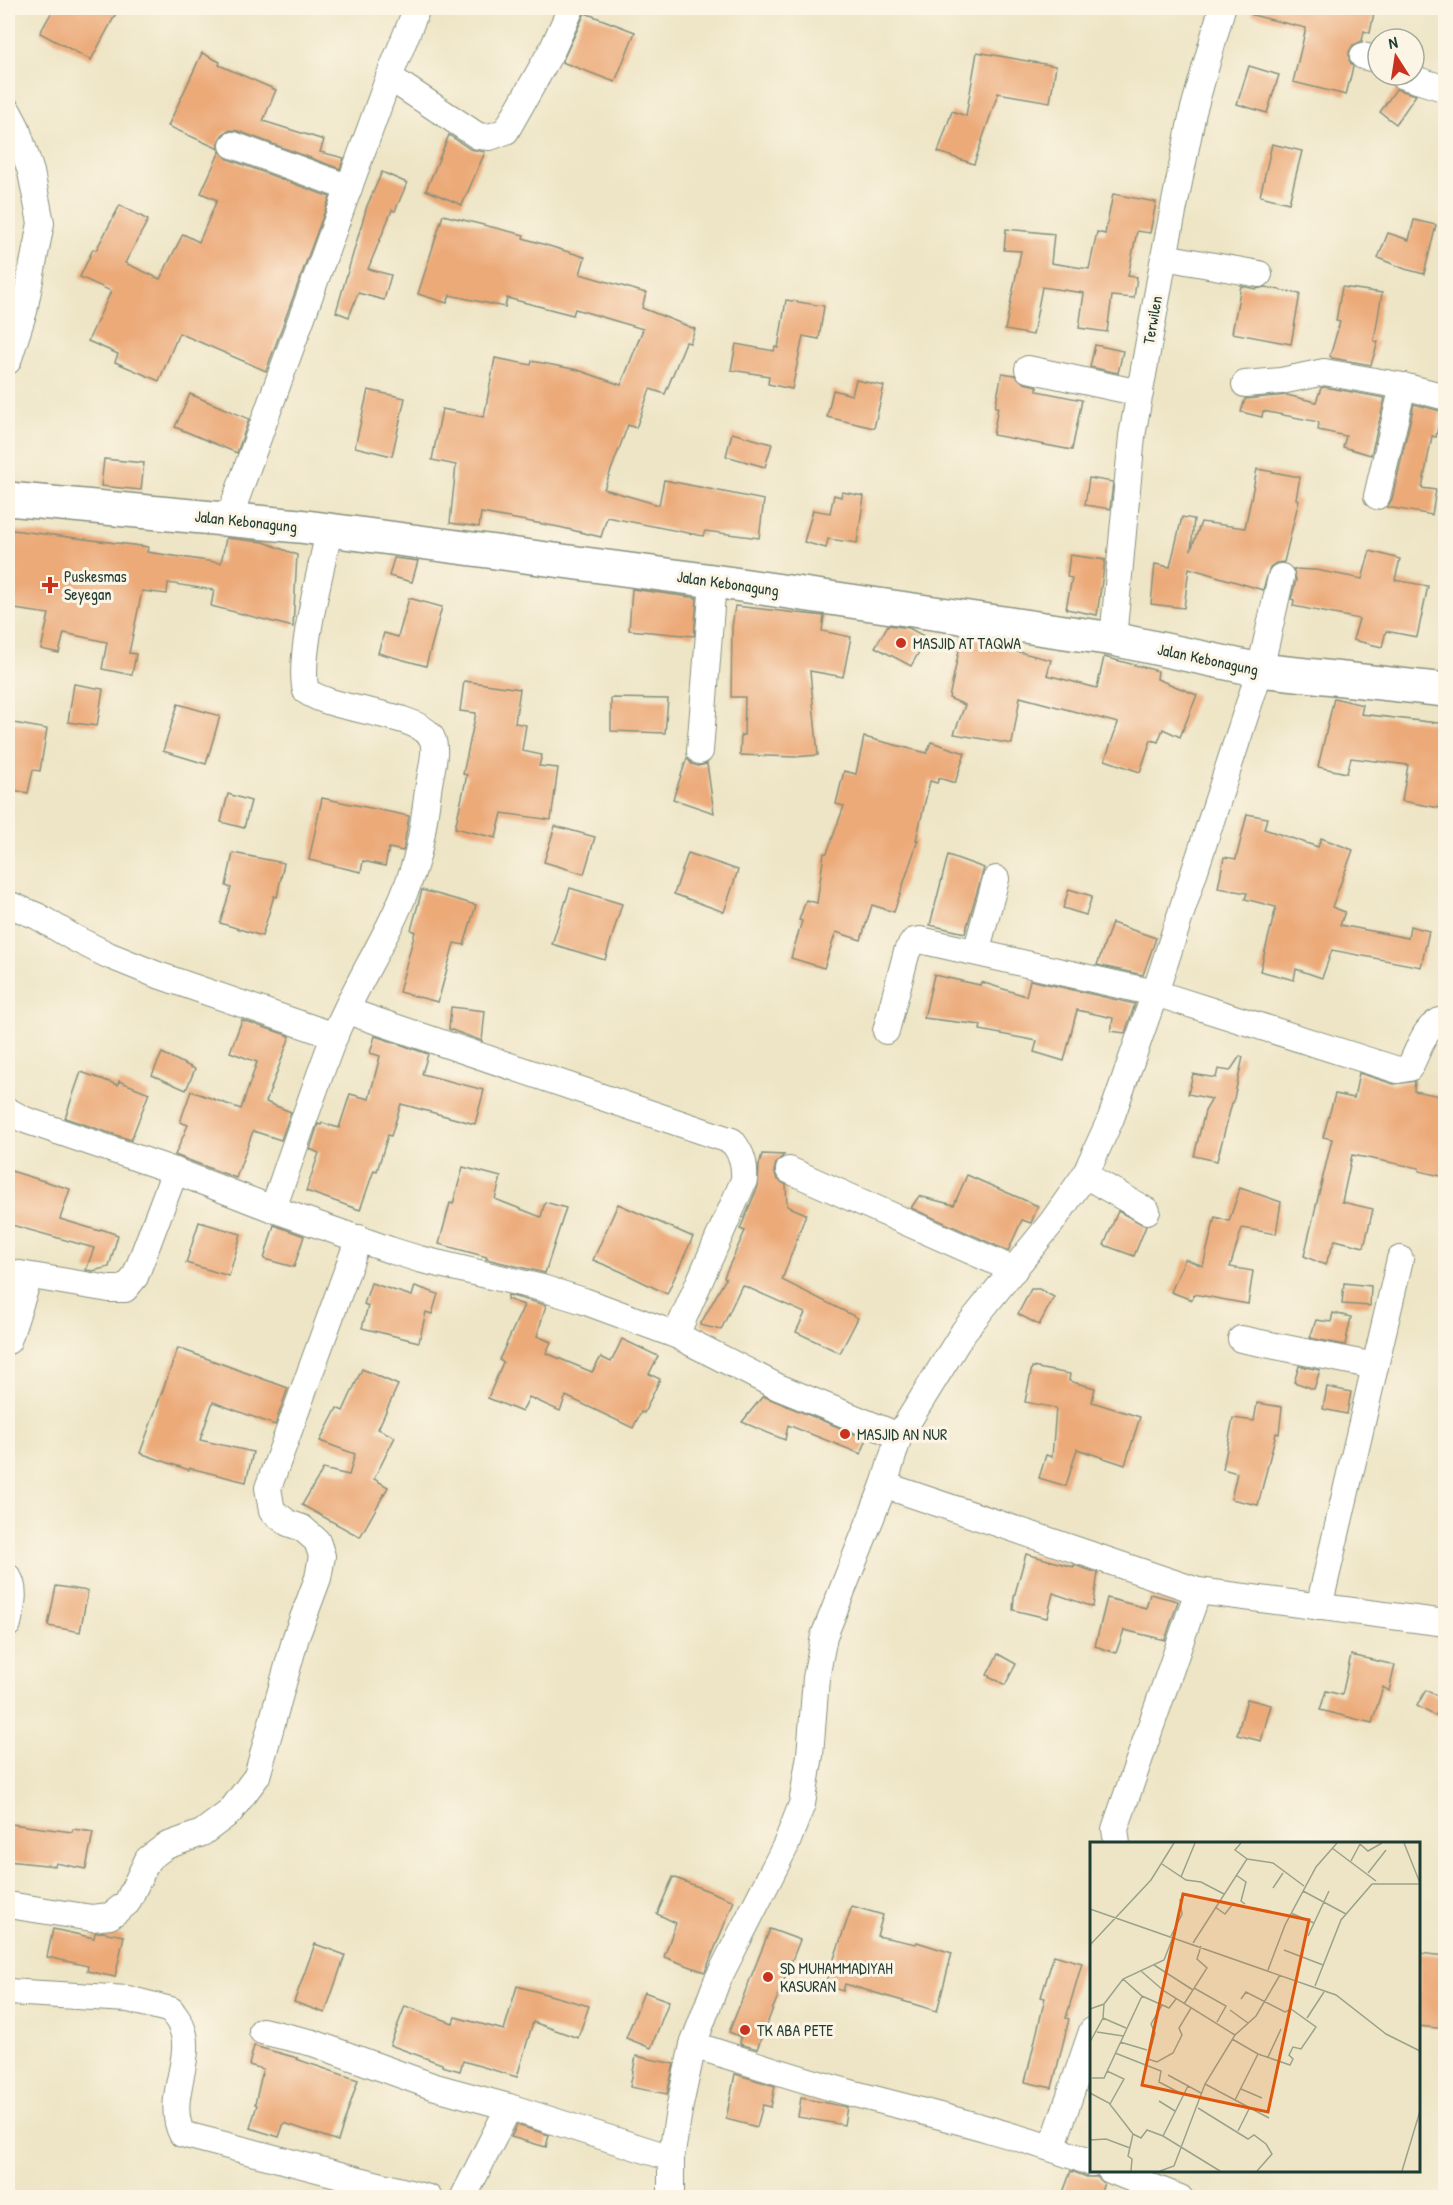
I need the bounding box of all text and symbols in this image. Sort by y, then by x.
north arrow [1366,27,1426,87]
text: N [1386,31,1400,54]
street label: Terwilen [1137,294,1167,346]
street label: Jalan Kebonagung [194,505,298,537]
place label: Puskesmas Seyegan [64,565,127,605]
street label: Jalan Kebonagung [676,565,780,601]
marker: Puskesmas Seyegan [41,576,59,594]
place label: MASJID AT TAQWA [913,632,1021,654]
marker: MASJID AT TAQWA [894,636,908,650]
street label: Jalan Kebonagung [1155,638,1261,680]
place label: MASJID AN NUR [857,1423,947,1445]
marker: MASJID AN NUR [838,1427,852,1441]
inset map [1090,1842,1420,2172]
place label: SD MUHAMMADIYAH KASURAN [780,1957,893,1997]
marker: SD MUHAMMADIYAH KASURAN [761,1970,775,1984]
place label: TK ABA PETE [757,2019,833,2041]
marker: TK ABA PETE [738,2023,752,2037]

